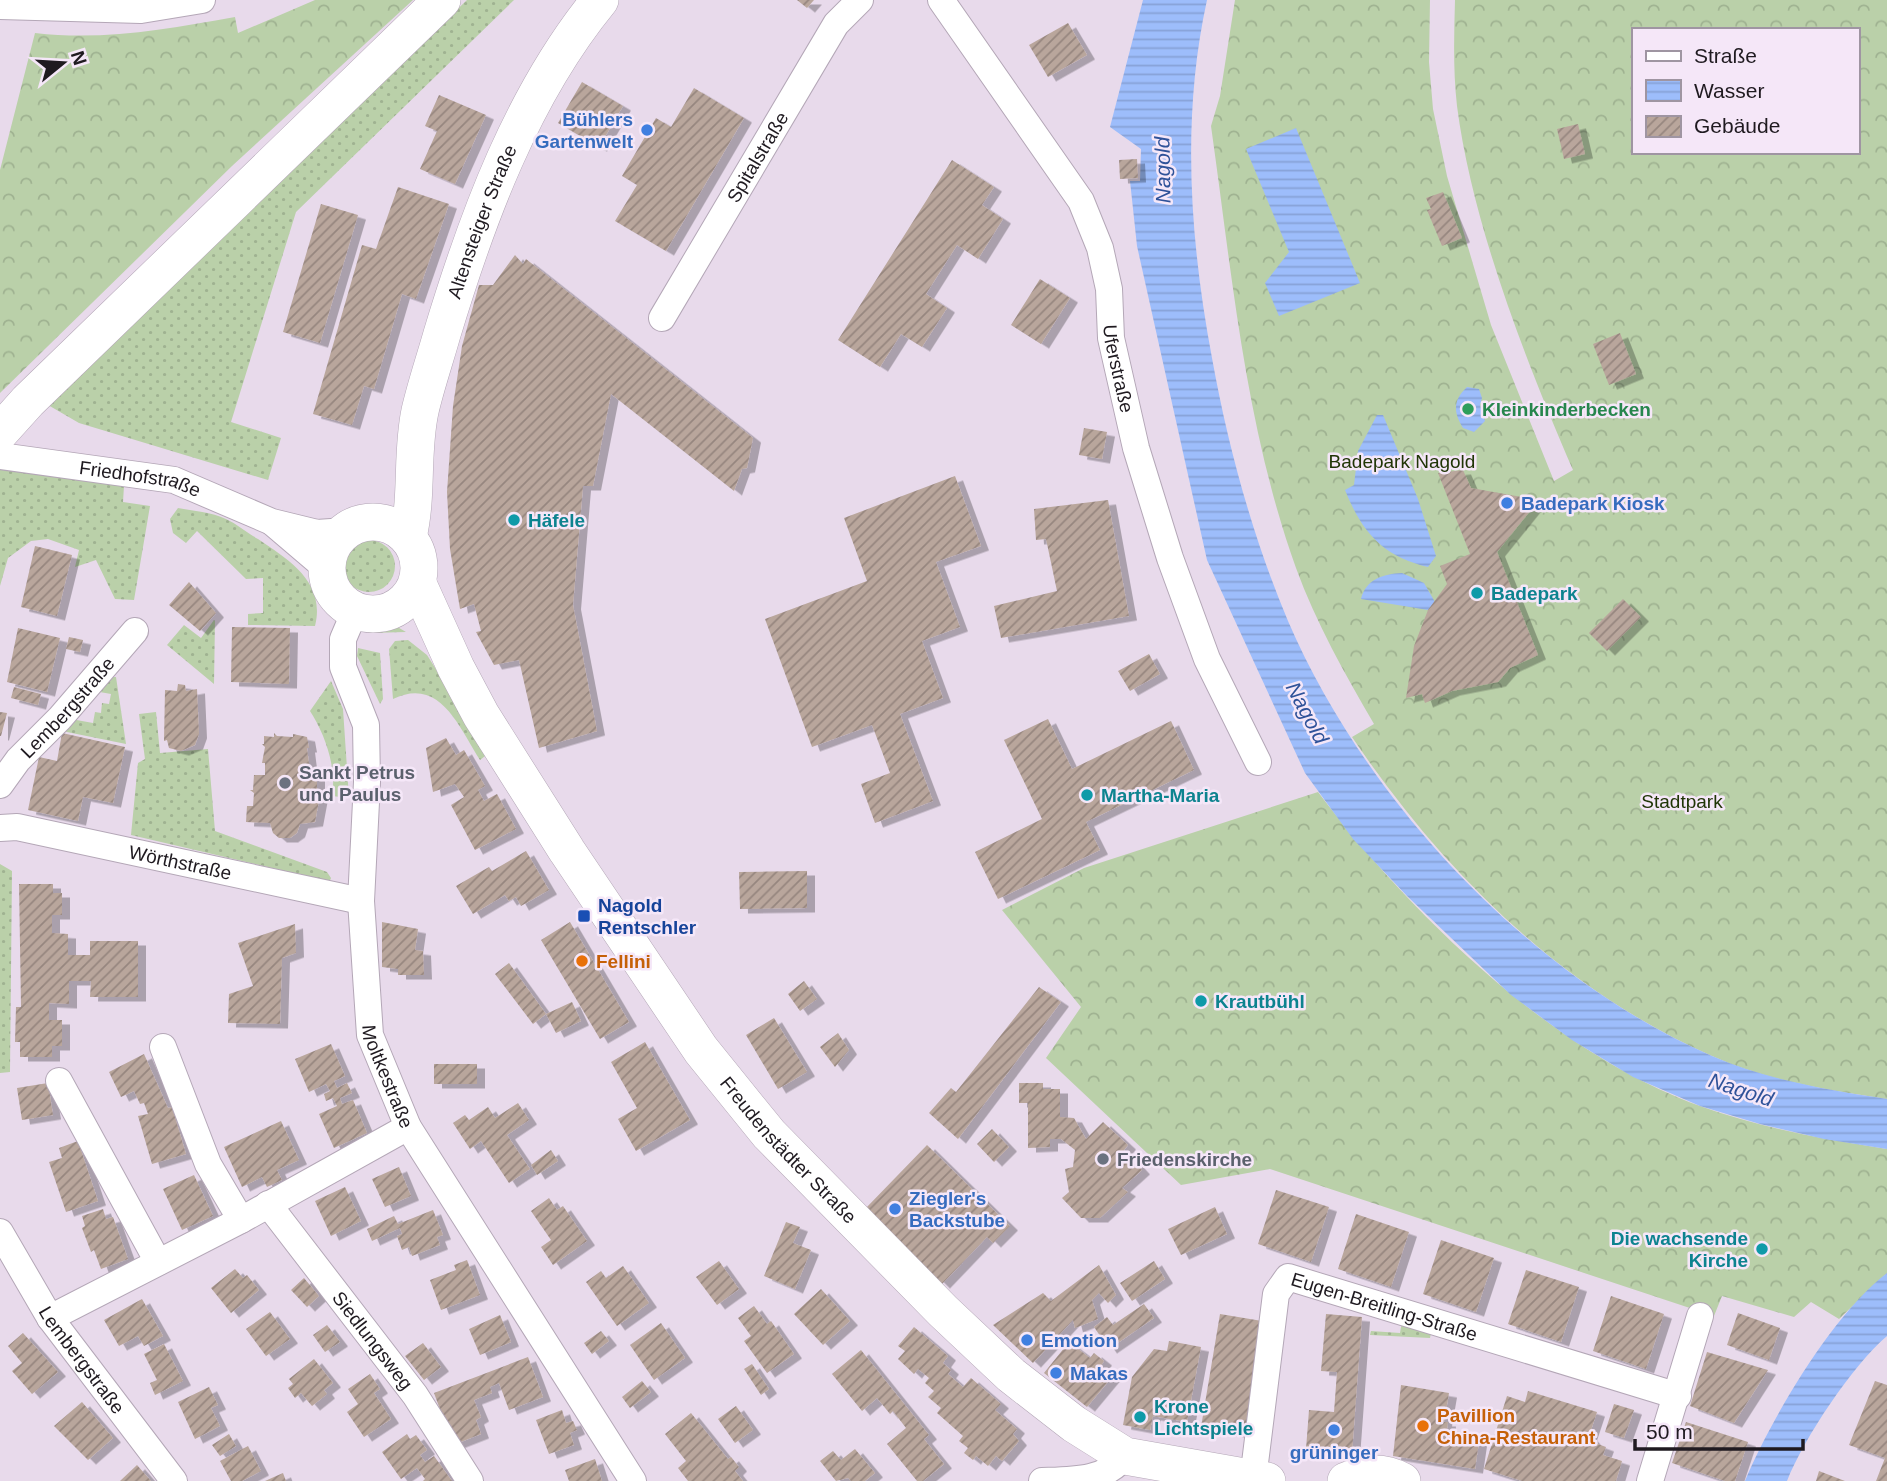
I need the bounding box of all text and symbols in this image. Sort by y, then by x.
north arrow [28,28,98,98]
legend [1632,28,1859,154]
text: Straße [1694,44,1757,67]
text: N [67,48,91,68]
text: Wasser [1694,79,1764,102]
street label: Spitalstraße [723,108,793,206]
place label: Bühlers Gartenwelt [535,109,634,152]
text: Gebäude [1694,114,1780,137]
marker: Bühlers Gartenwelt [639,122,655,138]
water label: Nagold [1150,135,1175,203]
street label: Altensteiger Straße [444,142,521,301]
street label: Uferstraße [1099,324,1138,415]
place label: Kleinkinderbecken [1482,399,1651,420]
marker: Kleinkinderbecken [1460,401,1476,417]
park label: Badepark Nagold [1329,451,1475,472]
street label: Friedhofstraße [78,457,204,501]
place label: Badepark Kiosk [1521,493,1665,514]
marker: Badepark Kiosk [1499,495,1515,511]
place label: Häfele [528,510,585,531]
marker: Häfele [506,512,522,528]
place label: Badepark [1491,583,1578,604]
marker: Badepark [1469,585,1485,601]
street label: Lembergstraße [16,653,119,762]
water label: Nagold [1282,678,1334,749]
place label: Sankt Petrus und Paulus [299,762,415,805]
marker: Sankt Petrus und Paulus [277,775,293,791]
place label: Martha-Maria [1101,785,1220,806]
marker: Martha-Maria [1079,787,1095,803]
park label: Stadtpark [1641,791,1723,812]
street label: Wörthstraße [127,841,233,884]
place label: Nagold Rentschler [598,895,697,938]
marker: Nagold Rentschler [576,908,592,924]
place label: Fellini [596,951,651,972]
marker: Fellini [574,953,590,969]
place label: Krautbühl [1215,991,1305,1012]
marker: Krautbühl [1193,993,1209,1009]
street label: Moltkestraße [358,1024,417,1131]
water label: Nagold [1706,1068,1778,1111]
street label: Freudenstädter Straße [716,1073,860,1228]
place label: Friedenskirche [1117,1149,1252,1170]
marker: Friedenskirche [1095,1151,1111,1167]
place label: Ziegler's Backstube [909,1188,1005,1231]
marker: Ziegler's Backstube [887,1201,903,1217]
place label: Die wachsende Kirche [1611,1228,1748,1271]
marker: Die wachsende Kirche [1754,1241,1770,1257]
street label: Eugen-Breitling-Straße [1289,1269,1480,1345]
street label: Siedlungsweg [328,1287,417,1394]
street label: Lembergstraße [34,1303,129,1418]
place label: Emotion [1041,1330,1117,1351]
marker: Emotion [1019,1332,1035,1348]
place label: Makas [1070,1363,1128,1384]
marker: Makas [1048,1365,1064,1381]
place label: Krone Lichtspiele [1154,1396,1253,1439]
place label: Pavillion China-Restaurant [1437,1405,1596,1448]
scale bar [1635,1408,1803,1452]
marker: Krone Lichtspiele [1132,1409,1148,1425]
marker: Pavillion China-Restaurant [1415,1418,1431,1434]
text: 50 m [1646,1420,1693,1443]
marker: grüninger [1326,1422,1342,1438]
place label: grüninger [1290,1442,1379,1463]

